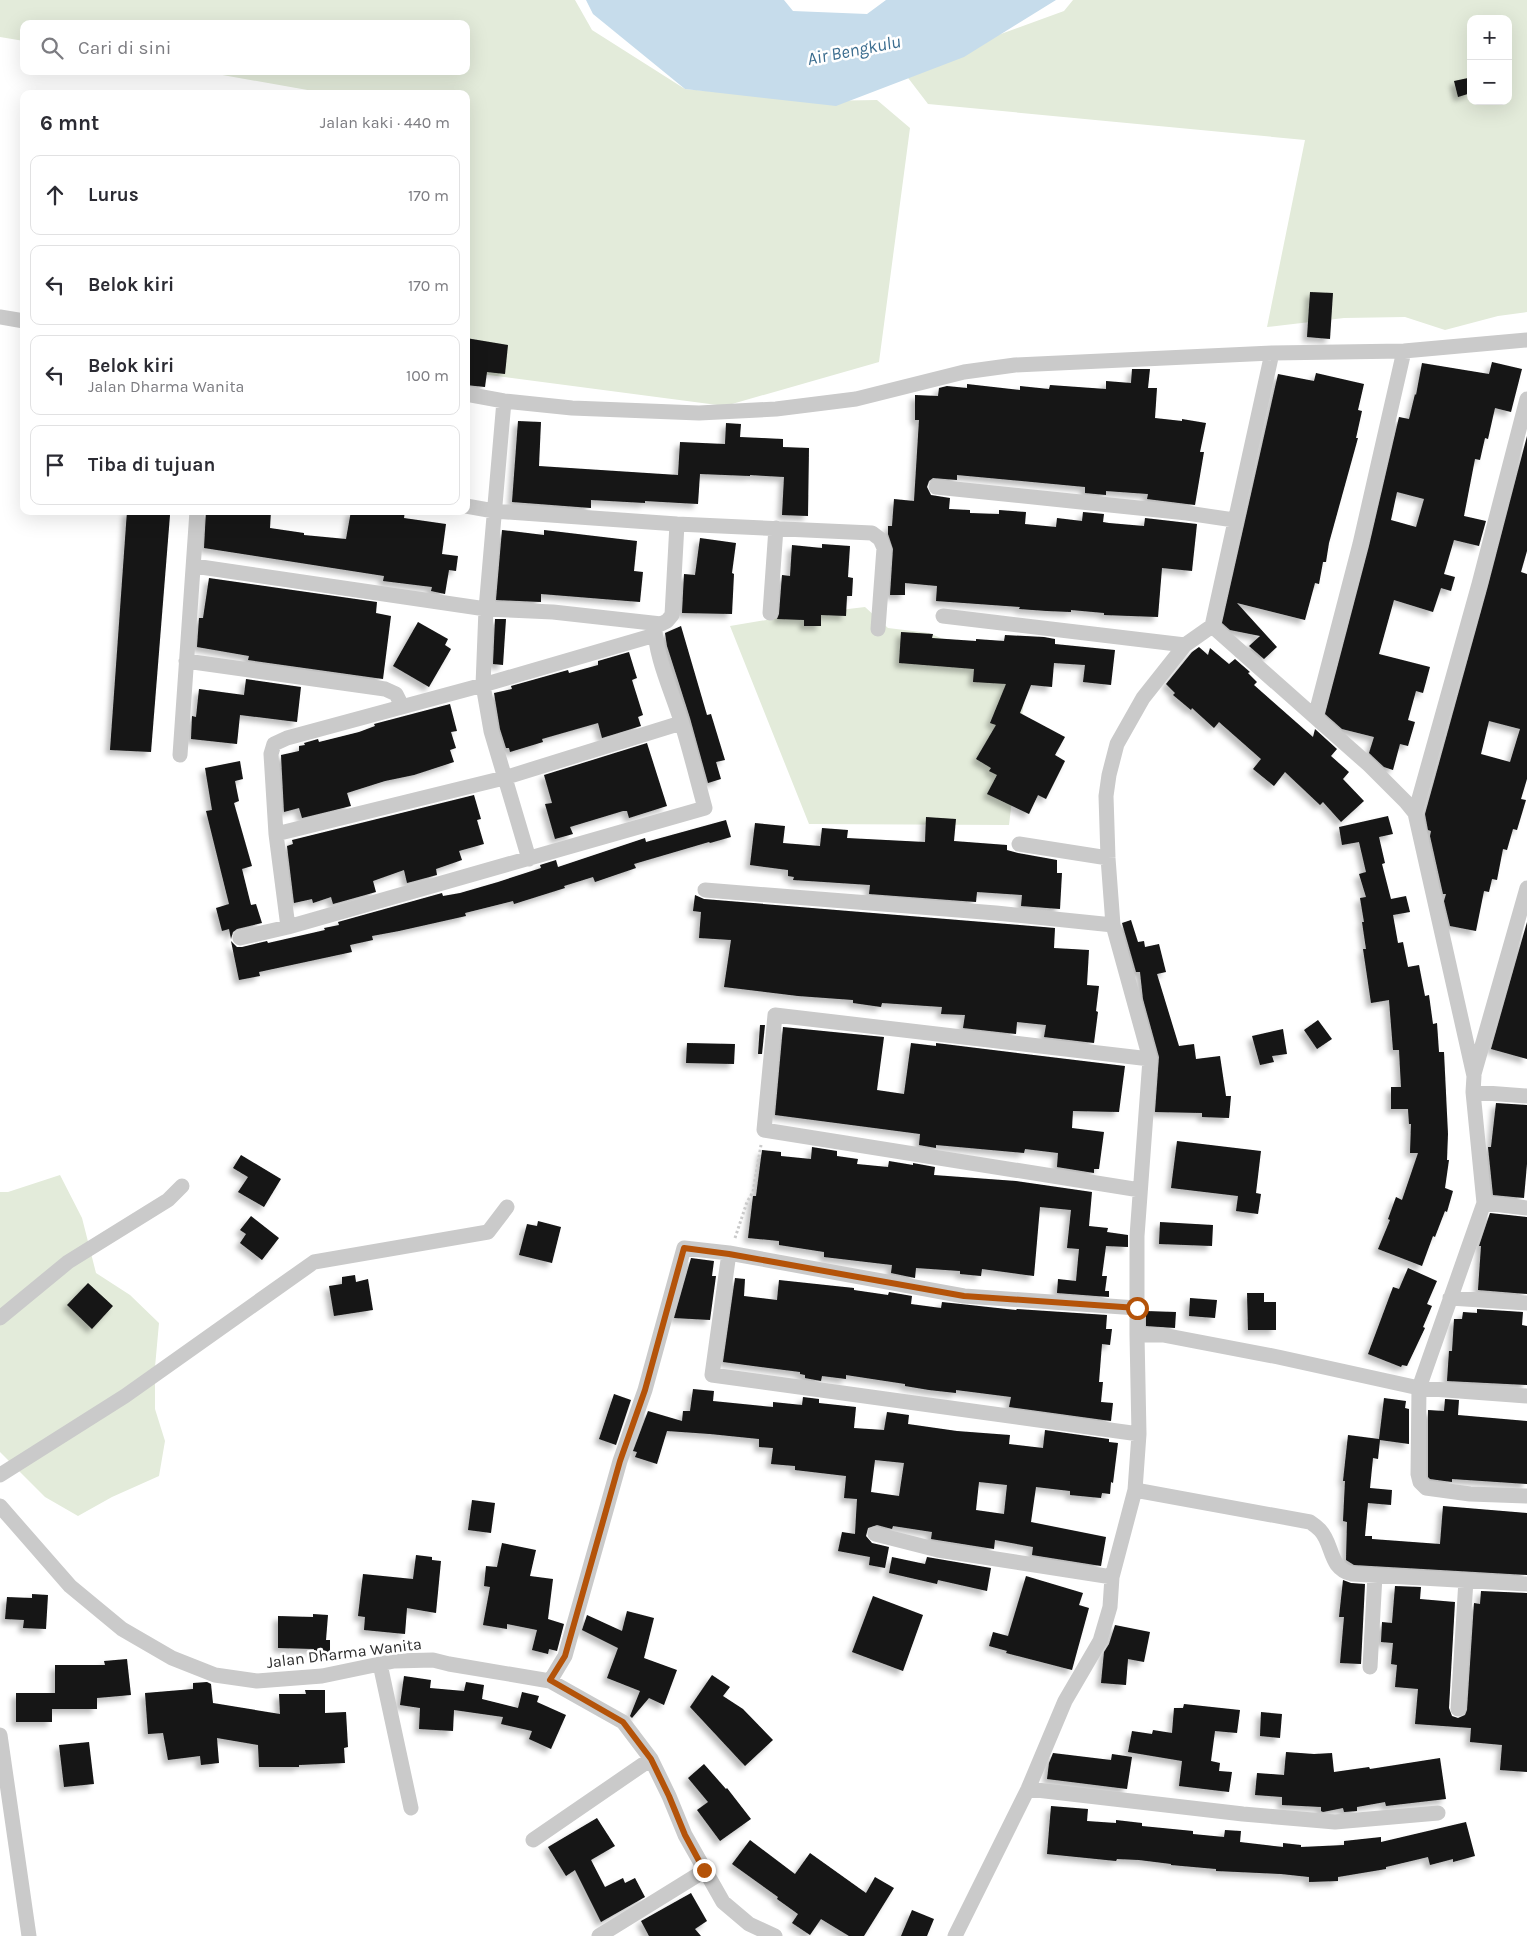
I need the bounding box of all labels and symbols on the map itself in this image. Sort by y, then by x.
water label: Air Bengkulu [805,30,903,70]
route start [1126,1297,1149,1320]
street label: Jalan Dharma Wanita [265,1634,423,1672]
route end [693,1859,716,1882]

